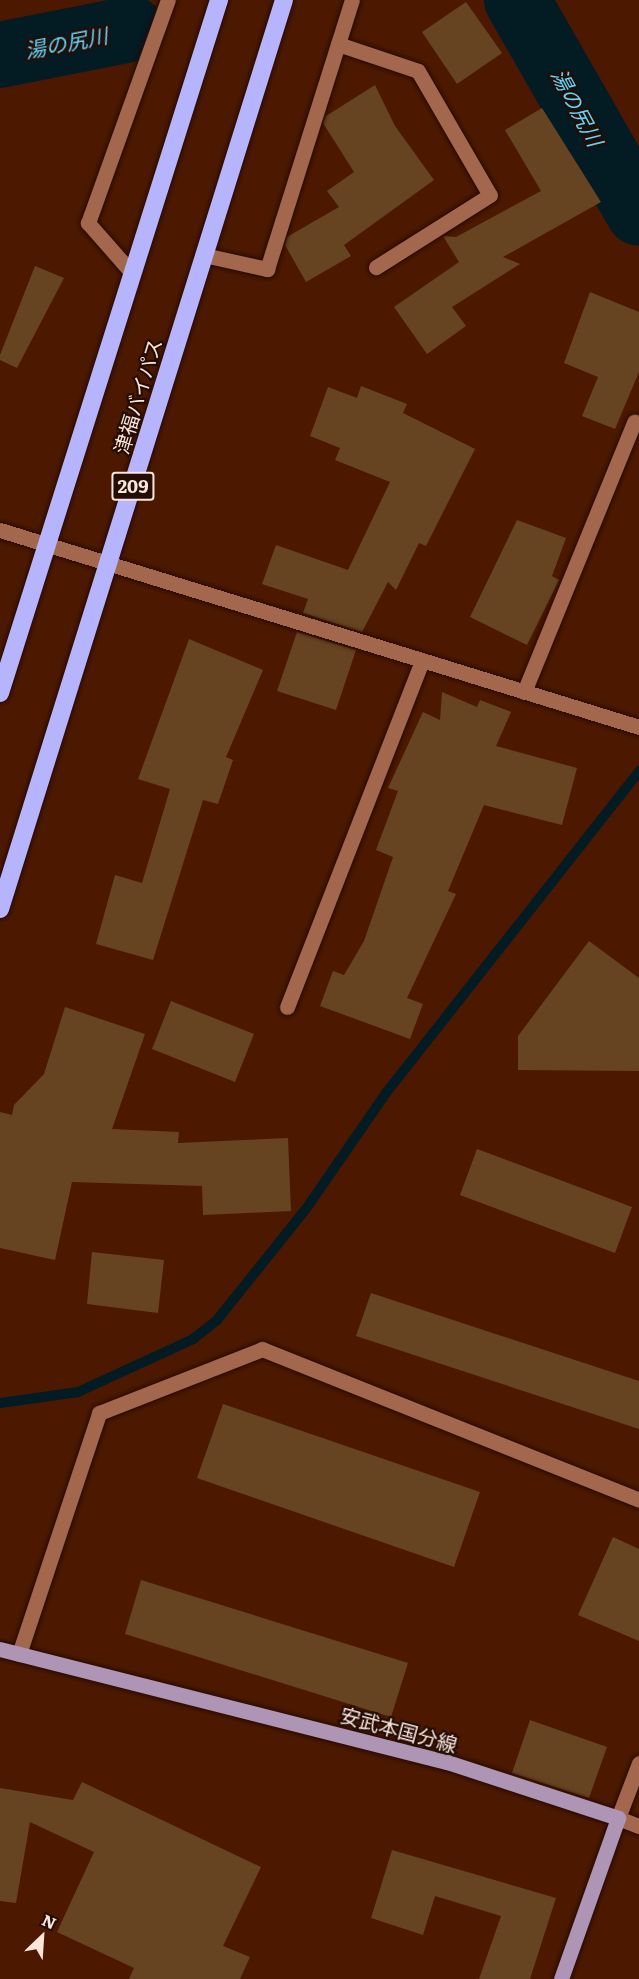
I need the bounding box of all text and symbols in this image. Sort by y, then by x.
water label: 湯の尻川 [22,22,110,62]
water label: 湯の尻川 [547,64,609,150]
street label: 津福バイパス [108,335,166,457]
road number: 209 [110,471,156,501]
street label: 安武本国分線 [338,1702,460,1756]
north arrow [12,1907,72,1967]
text: N [38,1907,61,1934]

